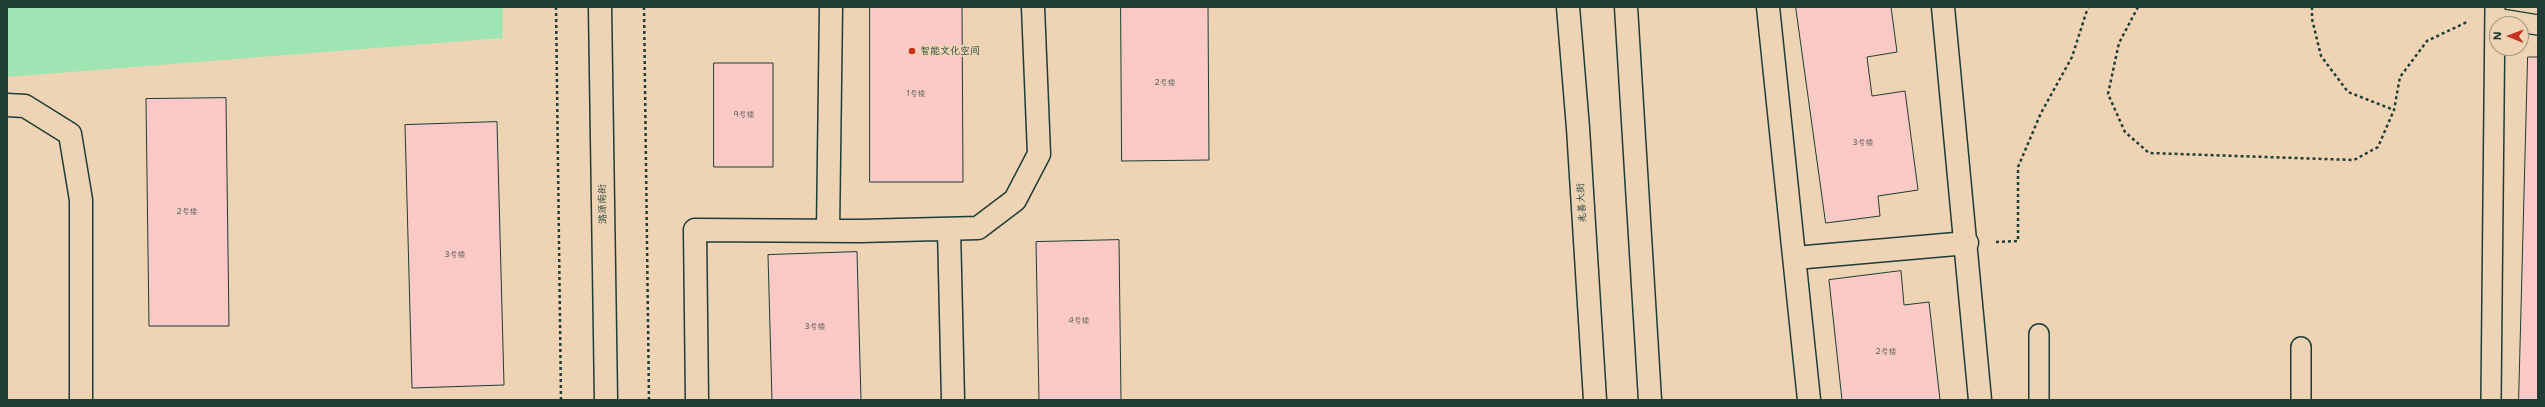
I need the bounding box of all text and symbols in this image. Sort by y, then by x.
north arrow [2489,16,2529,56]
text: N [2490,31,2505,40]
place label: 智能文化空间 [920,45,980,57]
marker: 智能文化空间 [907,46,917,56]
house number: 2号楼 [1154,78,1176,88]
house number: 1号楼 [906,89,926,99]
house number: 9号楼 [733,110,755,120]
house number: 3号楼 [1852,138,1874,148]
street label: 兆善大街 [1575,183,1589,223]
street label: 潞源南街 [597,184,609,224]
house number: 2号楼 [176,207,198,217]
house number: 3号楼 [444,250,466,260]
house number: 4号楼 [1068,316,1090,326]
house number: 3号楼 [804,322,826,332]
house number: 2号楼 [1875,347,1897,357]

